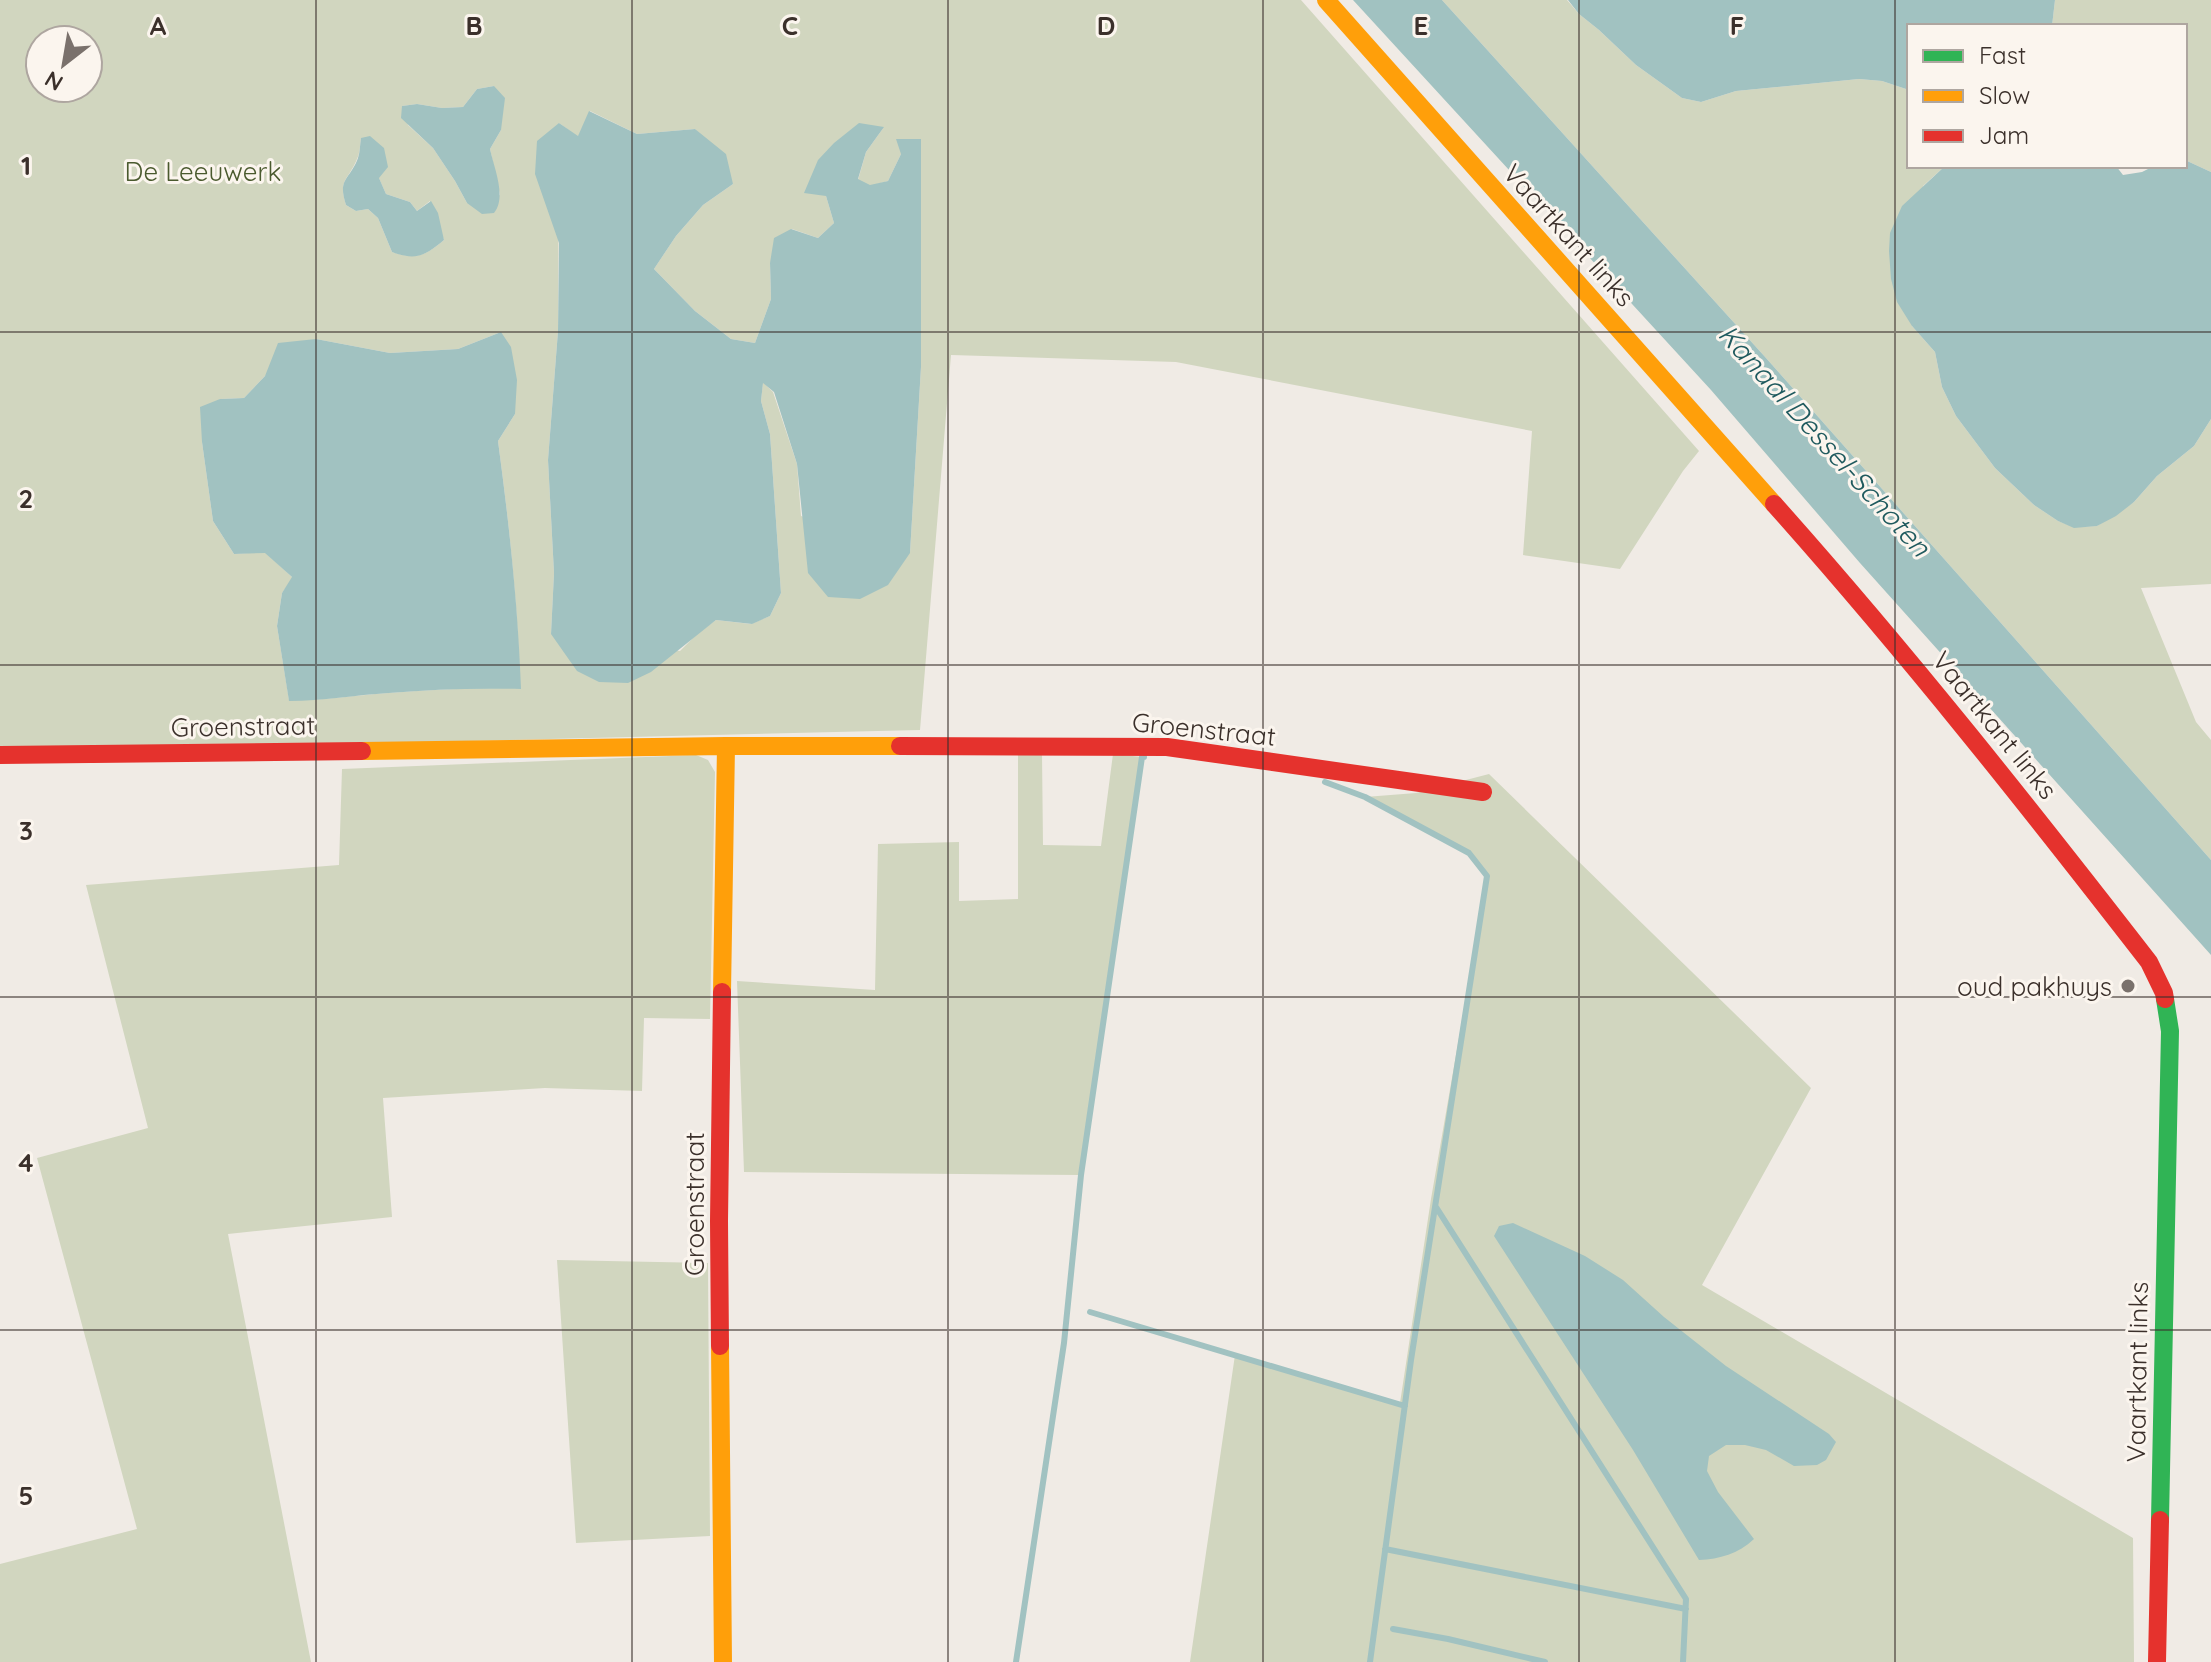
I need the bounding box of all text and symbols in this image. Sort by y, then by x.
text: A [150,9,167,42]
text: B [465,9,483,42]
text: C [782,9,798,42]
text: D [1097,9,1115,42]
text: E [1414,9,1428,42]
text: F [1730,9,1744,42]
north arrow [24,24,104,104]
legend [1907,24,2187,168]
text: Fast [1979,40,2026,70]
text: N [40,65,68,97]
text: Slow [1979,80,2030,110]
text: Jam [1979,120,2029,150]
text: 1 [21,149,31,182]
park label: De Leeuwerk [125,155,281,188]
street label: Vaartkant links [1496,157,1642,313]
water label: Kanaal Dessel-Schoten [1711,317,1939,564]
text: 2 [19,482,33,515]
street label: Vaartkant links [1925,644,2065,806]
street label: Groenstraat [1131,705,1277,753]
street label: Groenstraat [171,708,315,744]
text: 3 [19,814,33,847]
place label: oud pakhuys [1957,970,2112,1003]
marker: oud pakhuys [2119,977,2137,995]
street label: Groenstraat [678,1132,711,1276]
text: 4 [18,1146,34,1179]
street label: Vaartkant links [2119,1281,2155,1463]
text: 5 [19,1479,33,1512]

